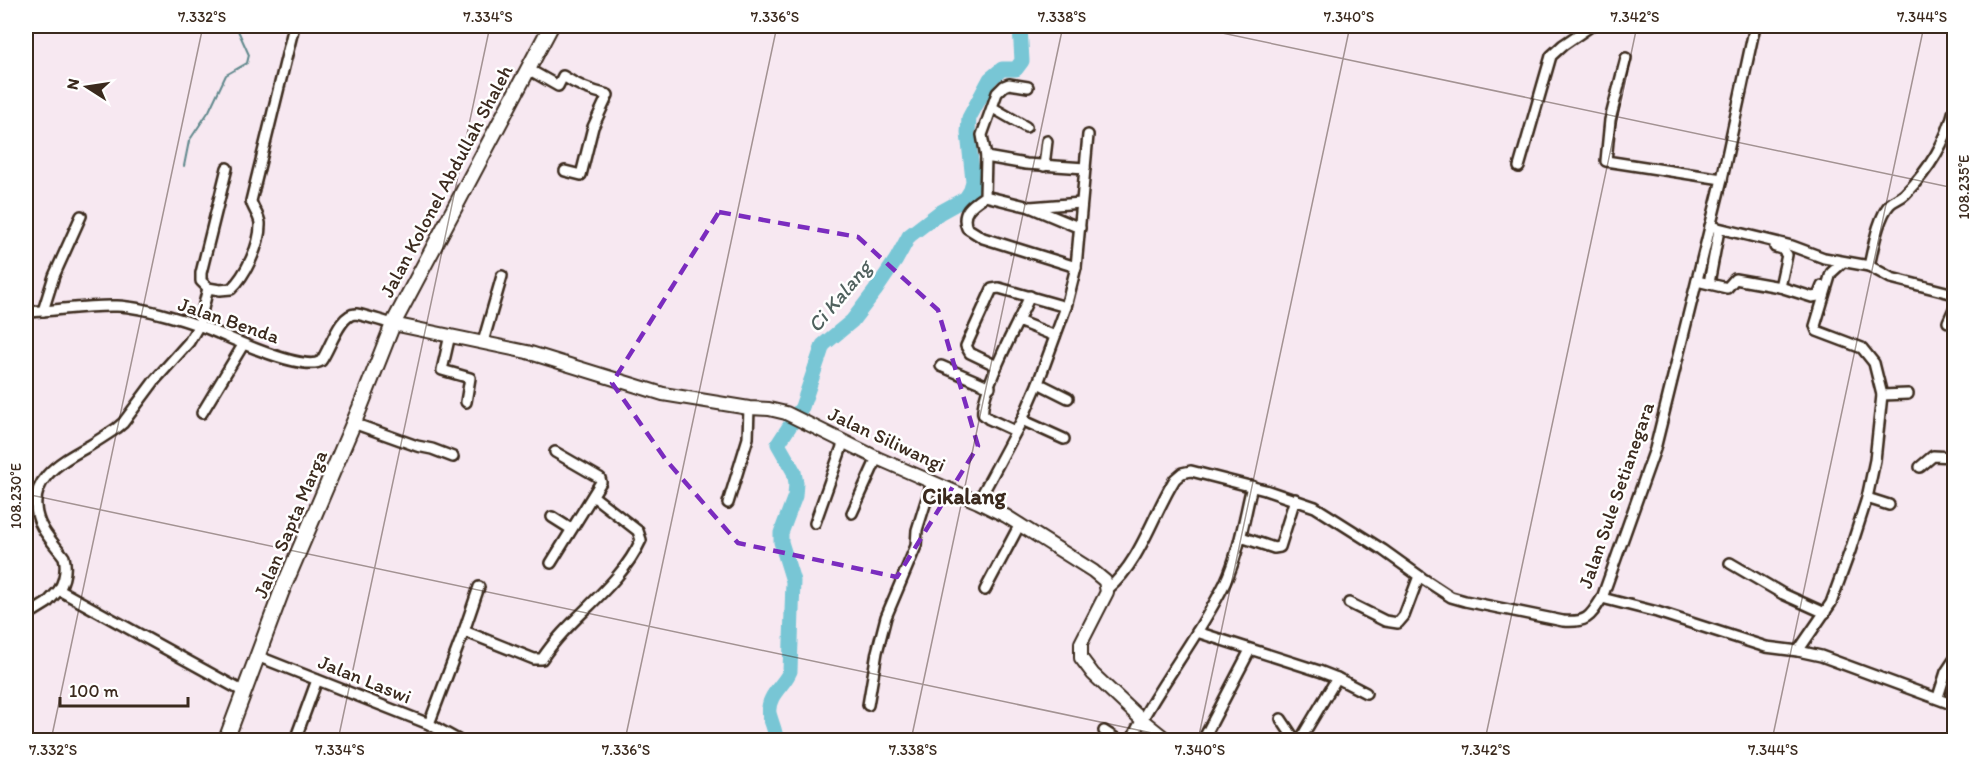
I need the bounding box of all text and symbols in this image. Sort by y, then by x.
text: 7.332°S [178,8,226,26]
text: 7.334°S [463,8,513,26]
text: 7.336°S [751,8,799,26]
text: 7.338°S [1038,8,1086,26]
text: 7.340°S [1324,8,1374,26]
text: 7.342°S [1610,8,1660,26]
text: 7.344°S [1897,8,1947,26]
north arrow [57,57,117,117]
street label: Jalan Kolonel Abdullah Shaleh [374,60,518,301]
text: N [62,77,83,91]
text: 108.235°E [1955,155,1973,219]
water label: Ci Kalang [802,253,878,337]
street label: Jalan Benda [175,291,283,349]
street label: Jalan Sule Setianegara [1573,398,1659,591]
street label: Jalan Siliwangi [824,401,950,477]
street label: Jalan Sapta Marga [248,446,332,602]
text: 108.230°E [7,463,25,529]
district label: Cikalang [922,483,1006,510]
street label: Jalan Laswi [315,649,415,709]
scale bar [60,670,188,708]
text: 100 m [69,680,119,702]
text: 7.332°S [29,741,77,759]
text: 7.334°S [315,741,365,759]
text: 7.336°S [602,741,650,759]
text: 7.338°S [889,741,937,759]
text: 7.340°S [1175,741,1225,759]
text: 7.342°S [1461,741,1511,759]
text: 7.344°S [1748,741,1798,759]

